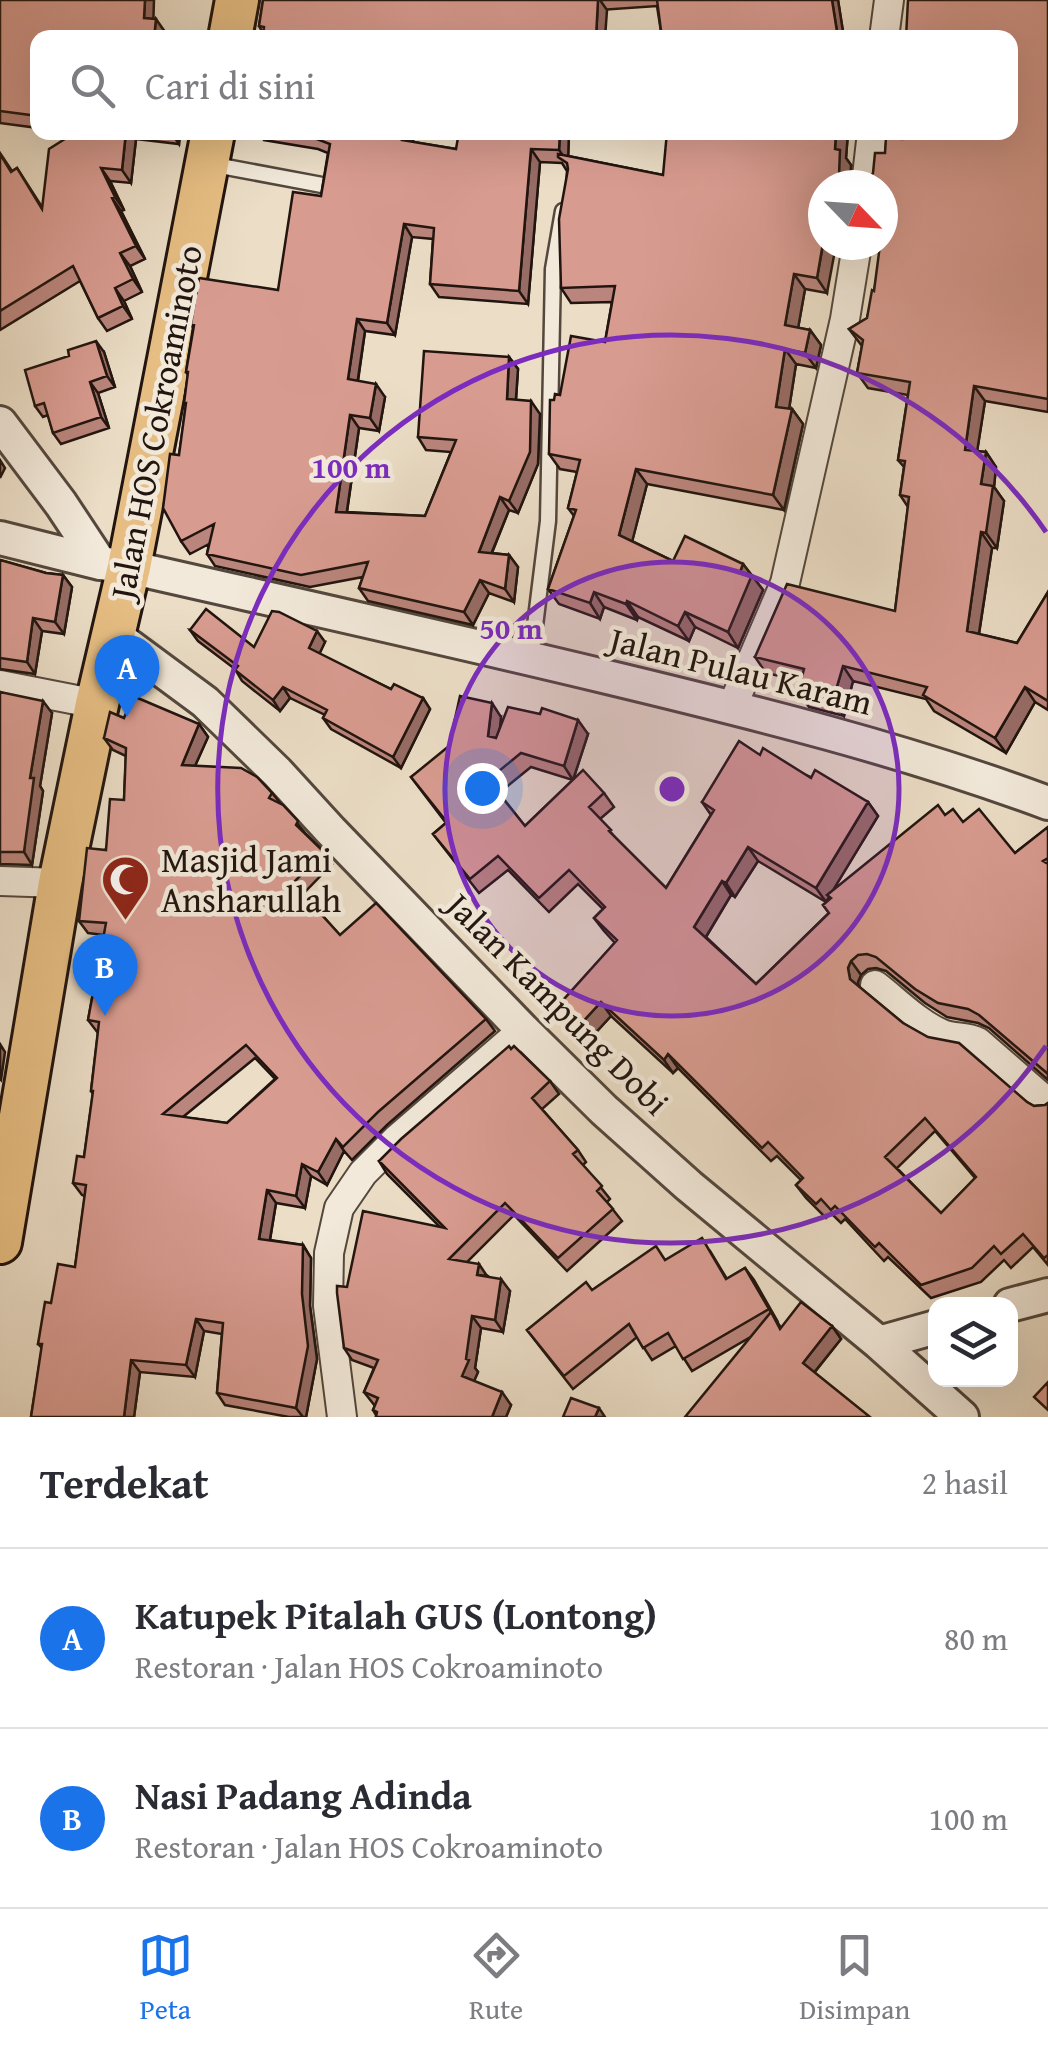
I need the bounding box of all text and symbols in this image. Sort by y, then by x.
search box [30,30,1018,140]
text: Cari di sini [145,57,315,113]
icon: search [65,58,120,113]
north arrow [808,170,898,260]
street label: Jalan HOS Cokroaminoto [95,240,215,607]
text: 100 m [312,445,391,489]
text: 50 m [479,606,543,650]
street label: Jalan Pulau Karam [601,612,878,728]
pin: A [94,634,160,717]
your location [457,763,508,814]
centre of rings [654,771,690,807]
place label: Masjid Jami Ansharullah [161,834,342,925]
mosque icon: Masjid Jami Ansharullah [100,854,152,922]
street label: Jalan Kampung Dobi [433,878,681,1127]
pin: B [72,934,138,1016]
map controls [928,1297,1018,1387]
button: layers [928,1297,1018,1387]
text: Terdekat [40,1452,209,1513]
text: 2 hasil [922,1459,1008,1506]
text: Katupek Pitalah GUS (Lontong) [135,1587,657,1643]
text: A [62,1615,83,1662]
text: 80 m [944,1615,1008,1662]
text: Restoran · Jalan HOS Cokroaminoto [135,1643,603,1690]
text: Nasi Padang Adinda [135,1767,472,1823]
text: B [63,1795,82,1842]
text: 100 m [929,1795,1008,1842]
text: Restoran · Jalan HOS Cokroaminoto [135,1823,603,1870]
tab: Peta [138,1928,193,2029]
tab: Rute [469,1928,524,2029]
tab: Disimpan [799,1928,910,2029]

